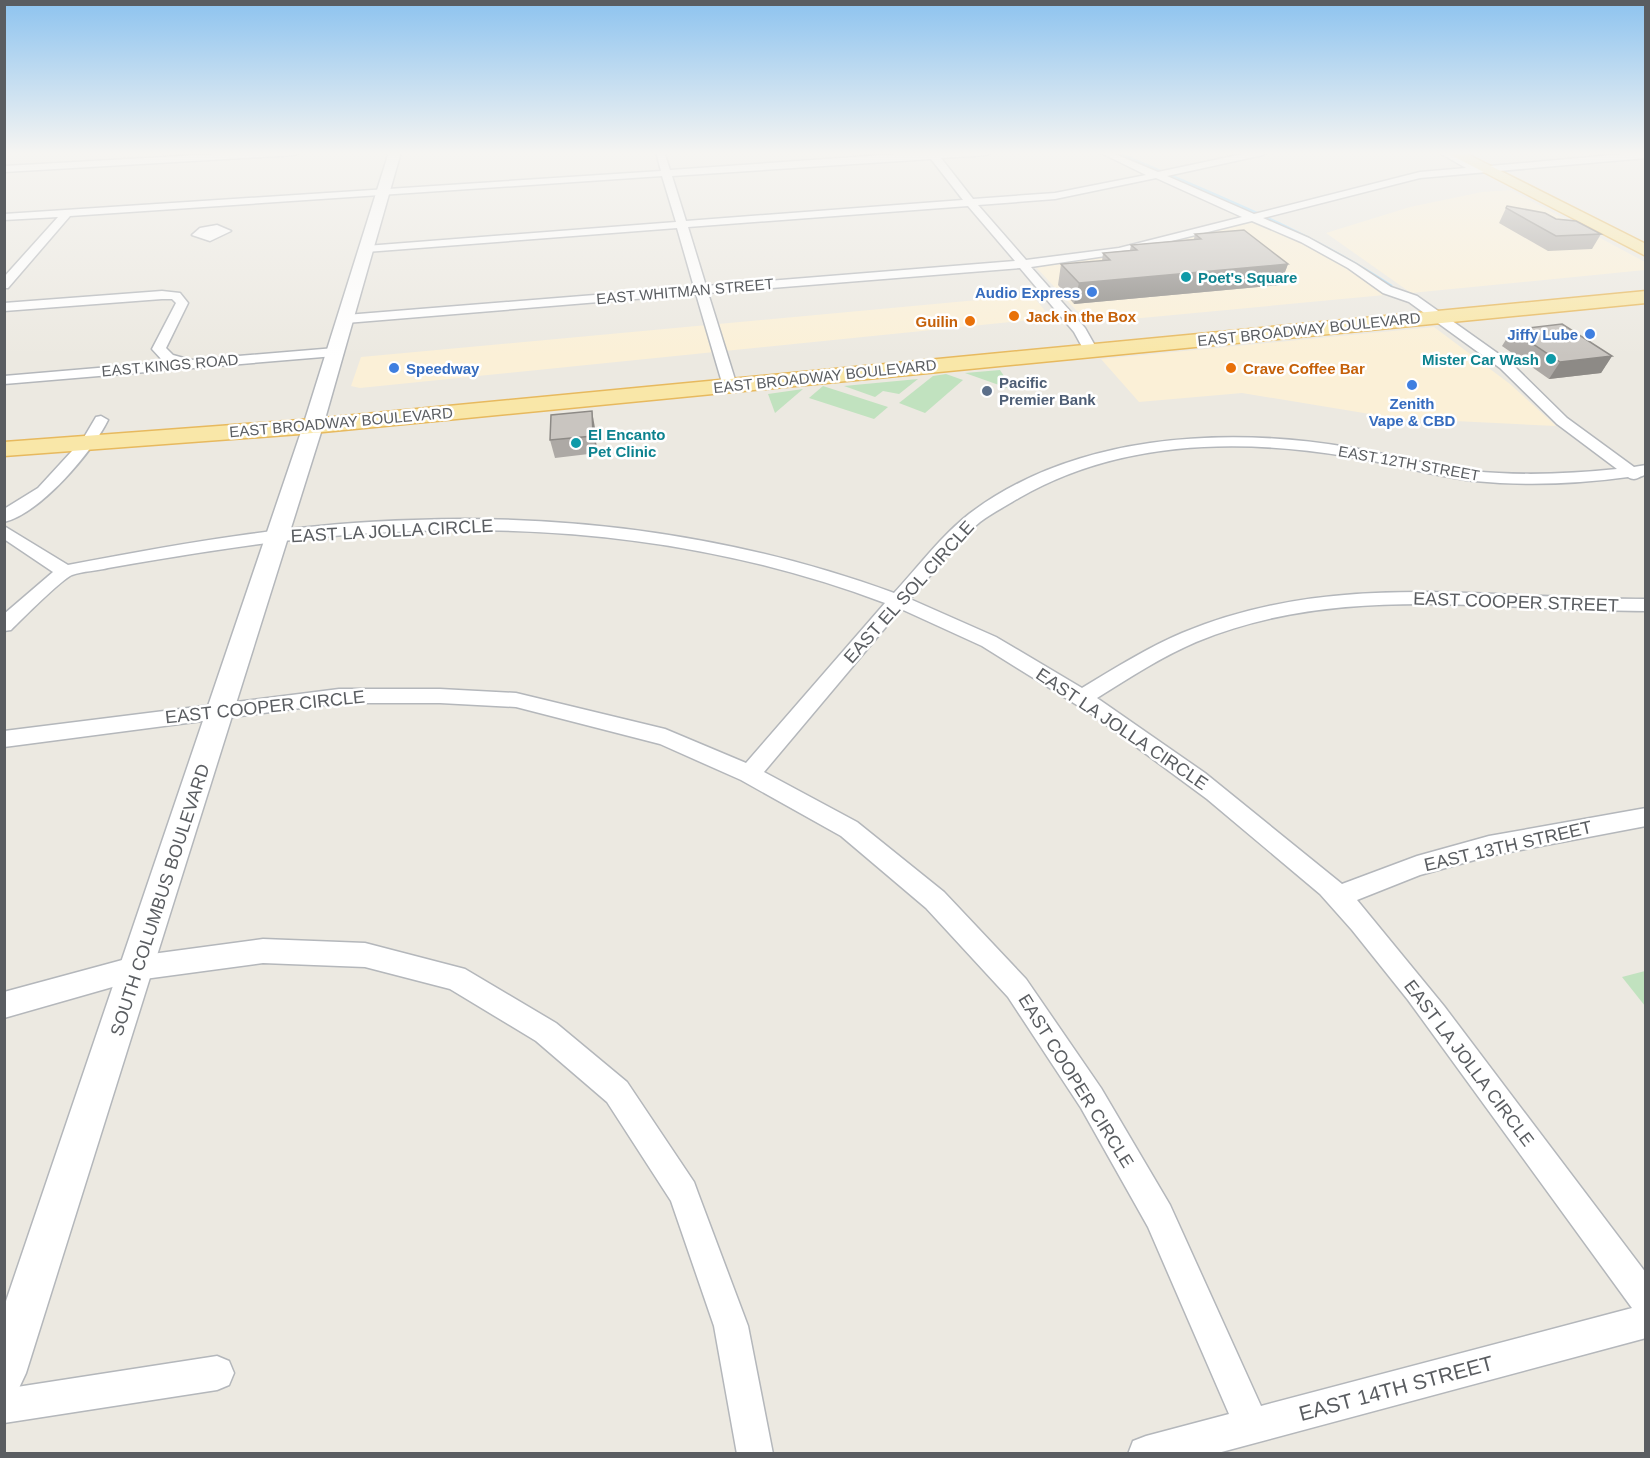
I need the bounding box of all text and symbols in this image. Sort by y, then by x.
place label: Poet's Square [1198,269,1297,286]
marker: Poet's Square [1179,270,1193,284]
street label: EAST WHITMAN STREET [596,275,774,307]
place label: Audio Express [975,284,1080,301]
marker: Audio Express [1085,285,1099,299]
place label: Jack in the Box [1026,308,1137,325]
marker: Jack in the Box [1007,309,1021,323]
street label: EAST BROADWAY BOULEVARD [1197,309,1422,349]
place label: Guilin [916,313,958,330]
marker: Guilin [963,314,977,328]
place label: Jiffy Lube [1507,326,1578,343]
marker: Jiffy Lube [1583,327,1597,341]
street label: EAST KINGS ROAD [101,351,239,379]
place label: Mister Car Wash [1422,351,1539,368]
marker: Mister Car Wash [1544,352,1558,366]
street label: EAST BROADWAY BOULEVARD [713,356,938,396]
place label: Speedway [406,360,480,377]
place label: Crave Coffee Bar [1243,360,1365,377]
marker: Speedway [387,361,401,375]
marker: Crave Coffee Bar [1224,361,1238,375]
place label: Pacific Premier Bank [999,374,1096,408]
marker: Zenith Vape & CBD [1405,378,1419,392]
marker: Pacific Premier Bank [980,384,994,398]
place label: Zenith Vape & CBD [1369,395,1456,429]
street label: EAST BROADWAY BOULEVARD [229,404,454,440]
place label: El Encanto Pet Clinic [588,426,666,460]
marker: El Encanto Pet Clinic [569,436,583,450]
street label: EAST 12TH STREET [1337,442,1481,484]
street label: EAST LA JOLLA CIRCLE [290,516,494,546]
street label: EAST EL SOL CIRCLE [840,517,978,667]
street label: EAST COOPER STREET [1413,588,1619,616]
street label: EAST LA JOLLA CIRCLE [1032,664,1212,794]
street label: EAST COOPER CIRCLE [164,687,366,727]
street label: SOUTH COLUMBUS BOULEVARD [106,762,214,1038]
street label: EAST 13TH STREET [1422,817,1594,875]
street label: EAST LA JOLLA CIRCLE [1400,976,1538,1150]
street label: EAST COOPER CIRCLE [1014,991,1138,1171]
street label: EAST 14TH STREET [1296,1351,1496,1425]

